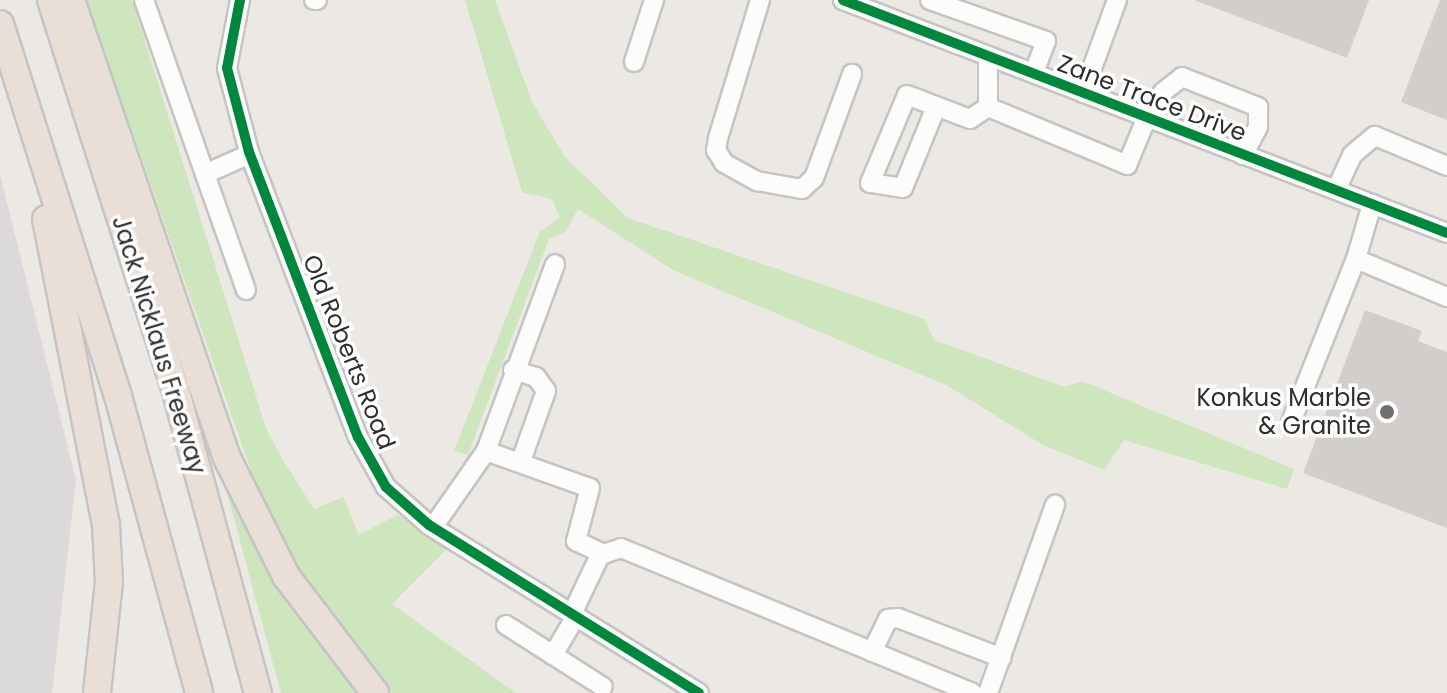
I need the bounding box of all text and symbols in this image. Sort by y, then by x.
street label: Zane Trace Drive [1053,49,1251,147]
street label: Jack Nicklaus Freeway [106,212,212,478]
street label: Old Roberts Road [297,250,401,454]
place label: Konkus Marble & Granite [1196,384,1371,440]
marker: Konkus Marble & Granite [1378,403,1396,421]

